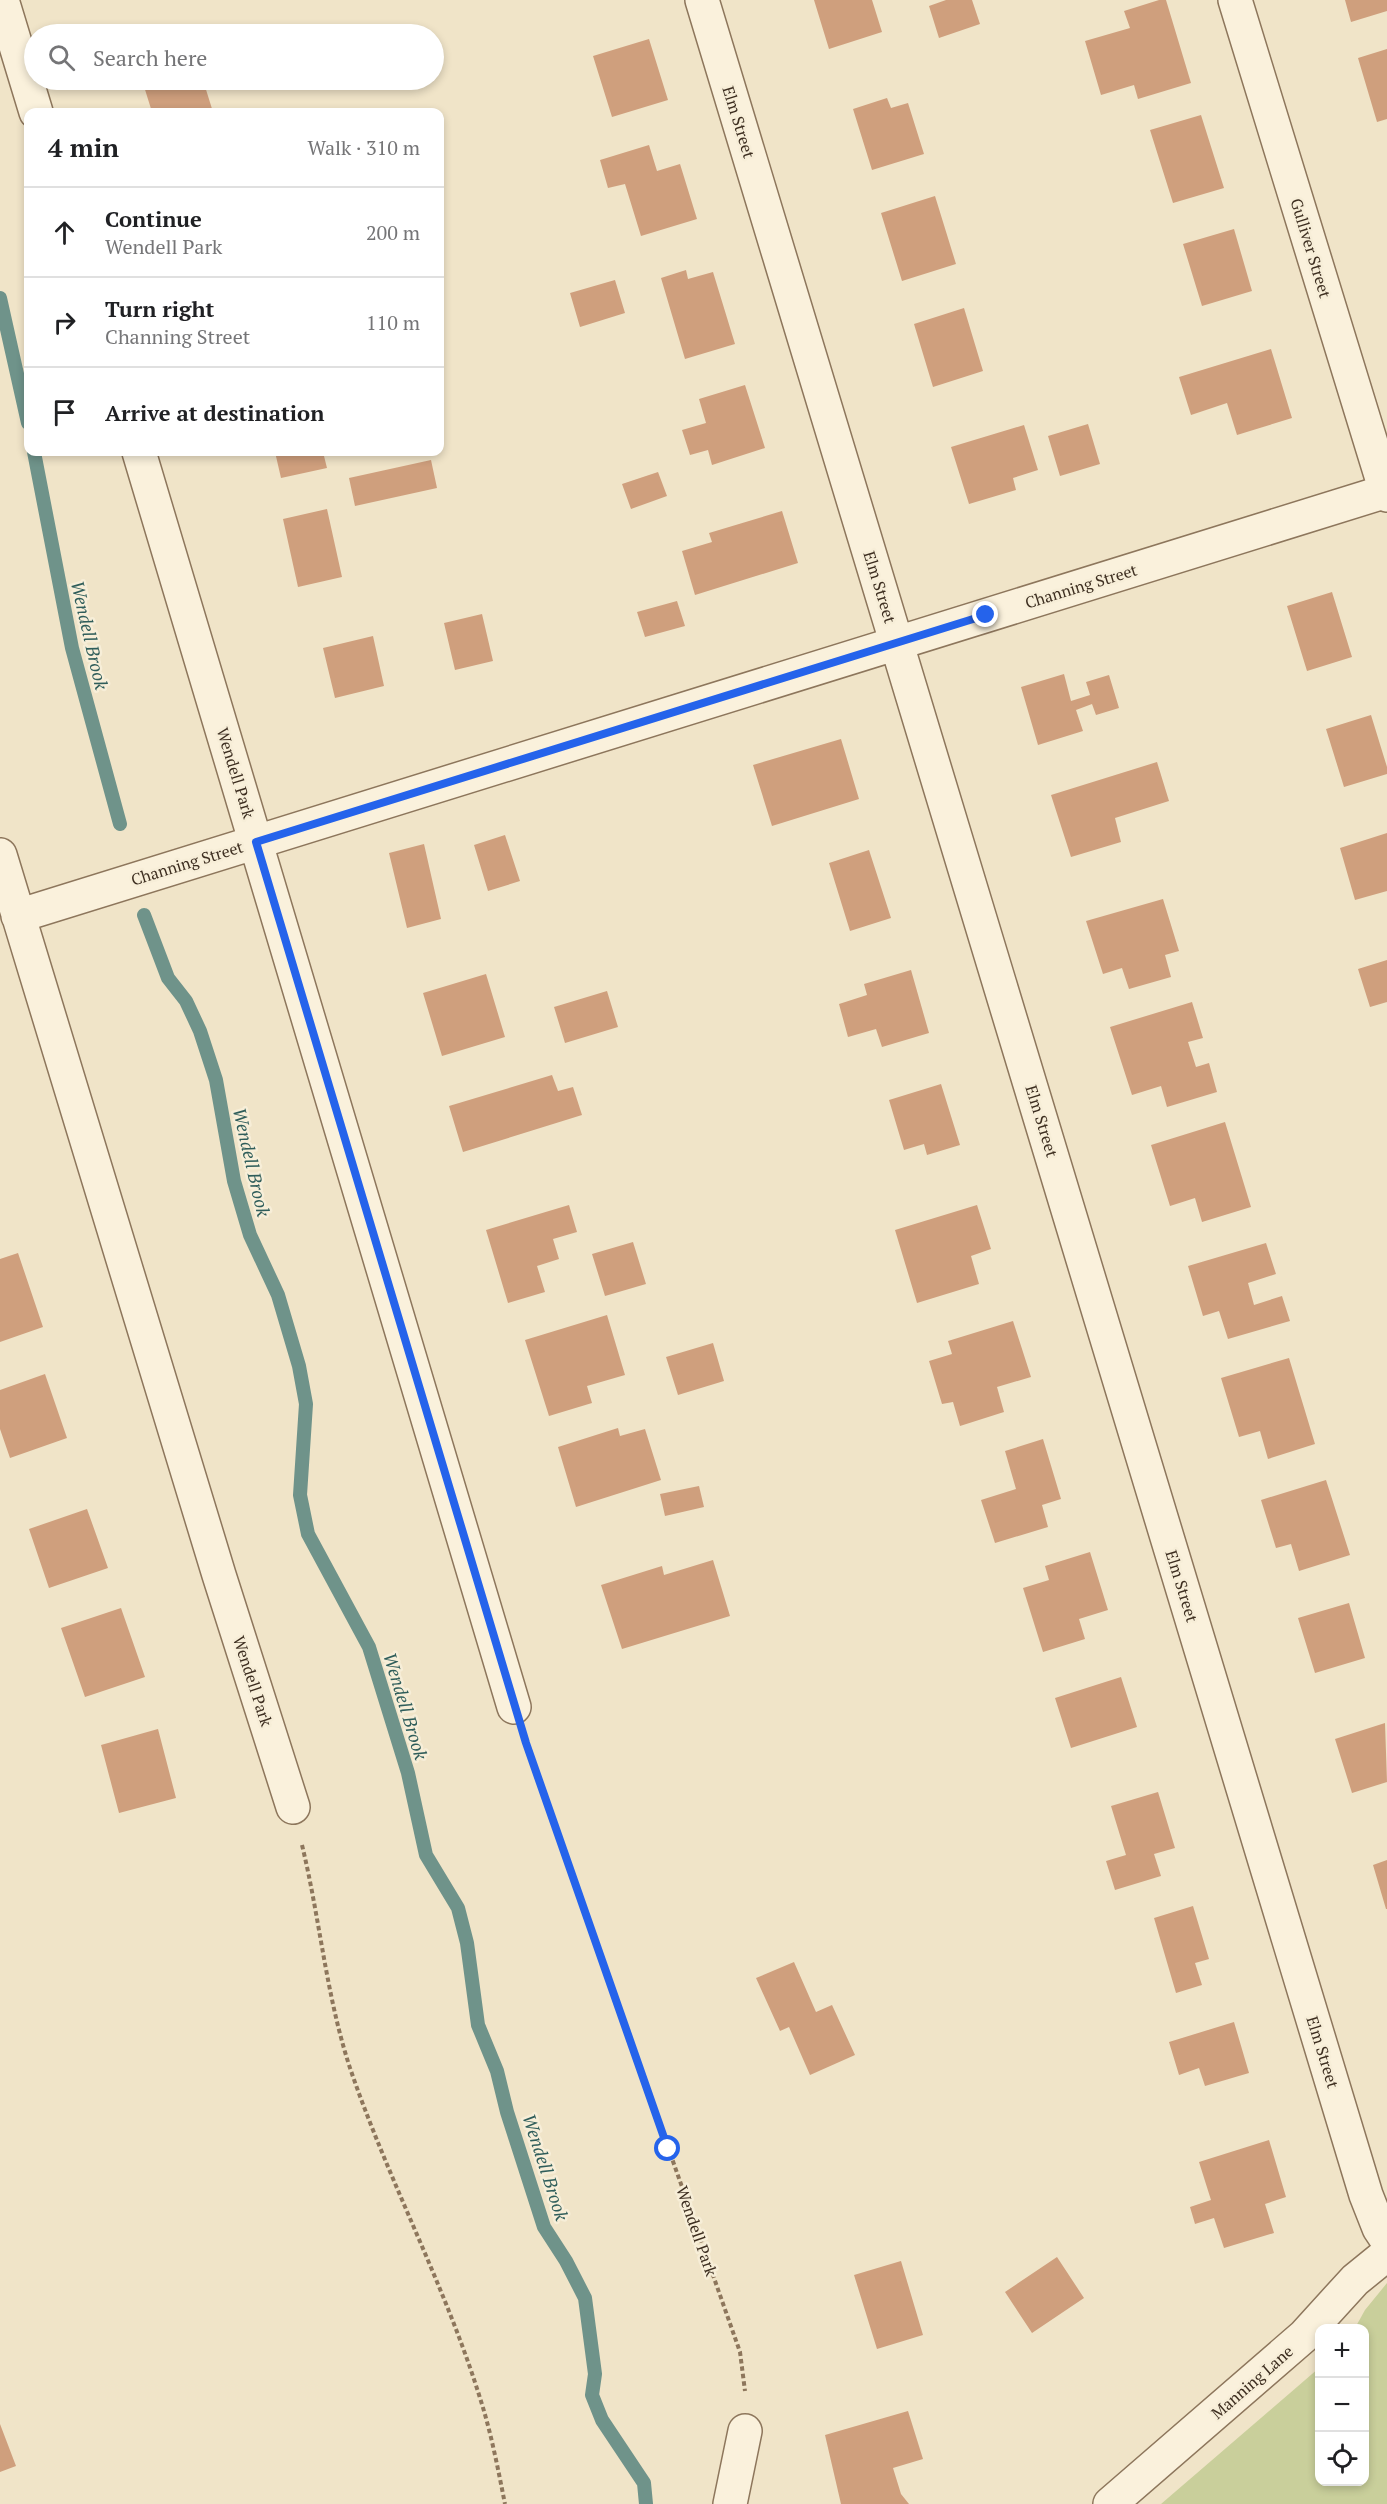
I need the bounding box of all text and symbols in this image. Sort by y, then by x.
search box [24,24,444,90]
icon: search [45,41,78,74]
text: Search here [93,43,207,72]
street label: Elm Street [718,83,760,161]
text: 4 min [48,130,119,164]
text: Walk · 310 m [308,134,420,161]
street label: Gulliver Street [1285,195,1337,301]
text: Continue [105,204,202,233]
icon: ahead [48,216,81,249]
text: 200 m [366,219,420,246]
text: Wendell Park [105,233,222,260]
text: Turn right [105,294,214,323]
icon: right [48,306,81,339]
text: 110 m [366,309,420,336]
text: Channing Street [105,323,250,350]
icon: arrive [48,396,81,429]
text: Arrive at destination [105,398,324,427]
street label: Elm Street [859,548,901,626]
street label: Channing Street [1022,558,1140,613]
water label: Wendell Brook [66,578,114,692]
route end [972,601,998,627]
street label: Wendell Park [212,725,260,822]
street label: Channing Street [128,835,246,890]
street label: Elm Street [1021,1082,1063,1160]
water label: Wendell Brook [228,1105,276,1219]
street label: Elm Street [1161,1547,1203,1625]
street label: Wendell Park [228,1633,278,1730]
water label: Wendell Brook [378,1649,434,1763]
street label: Elm Street [1302,2013,1344,2091]
water label: Wendell Brook [517,2111,575,2224]
route start [654,2135,680,2161]
street label: Wendell Park [671,2183,723,2280]
map controls [1315,2324,1369,2486]
button: + [1315,2324,1369,2378]
street label: Manning Lane [1206,2340,1298,2424]
button: − [1315,2378,1369,2432]
button: locate [1315,2432,1369,2486]

